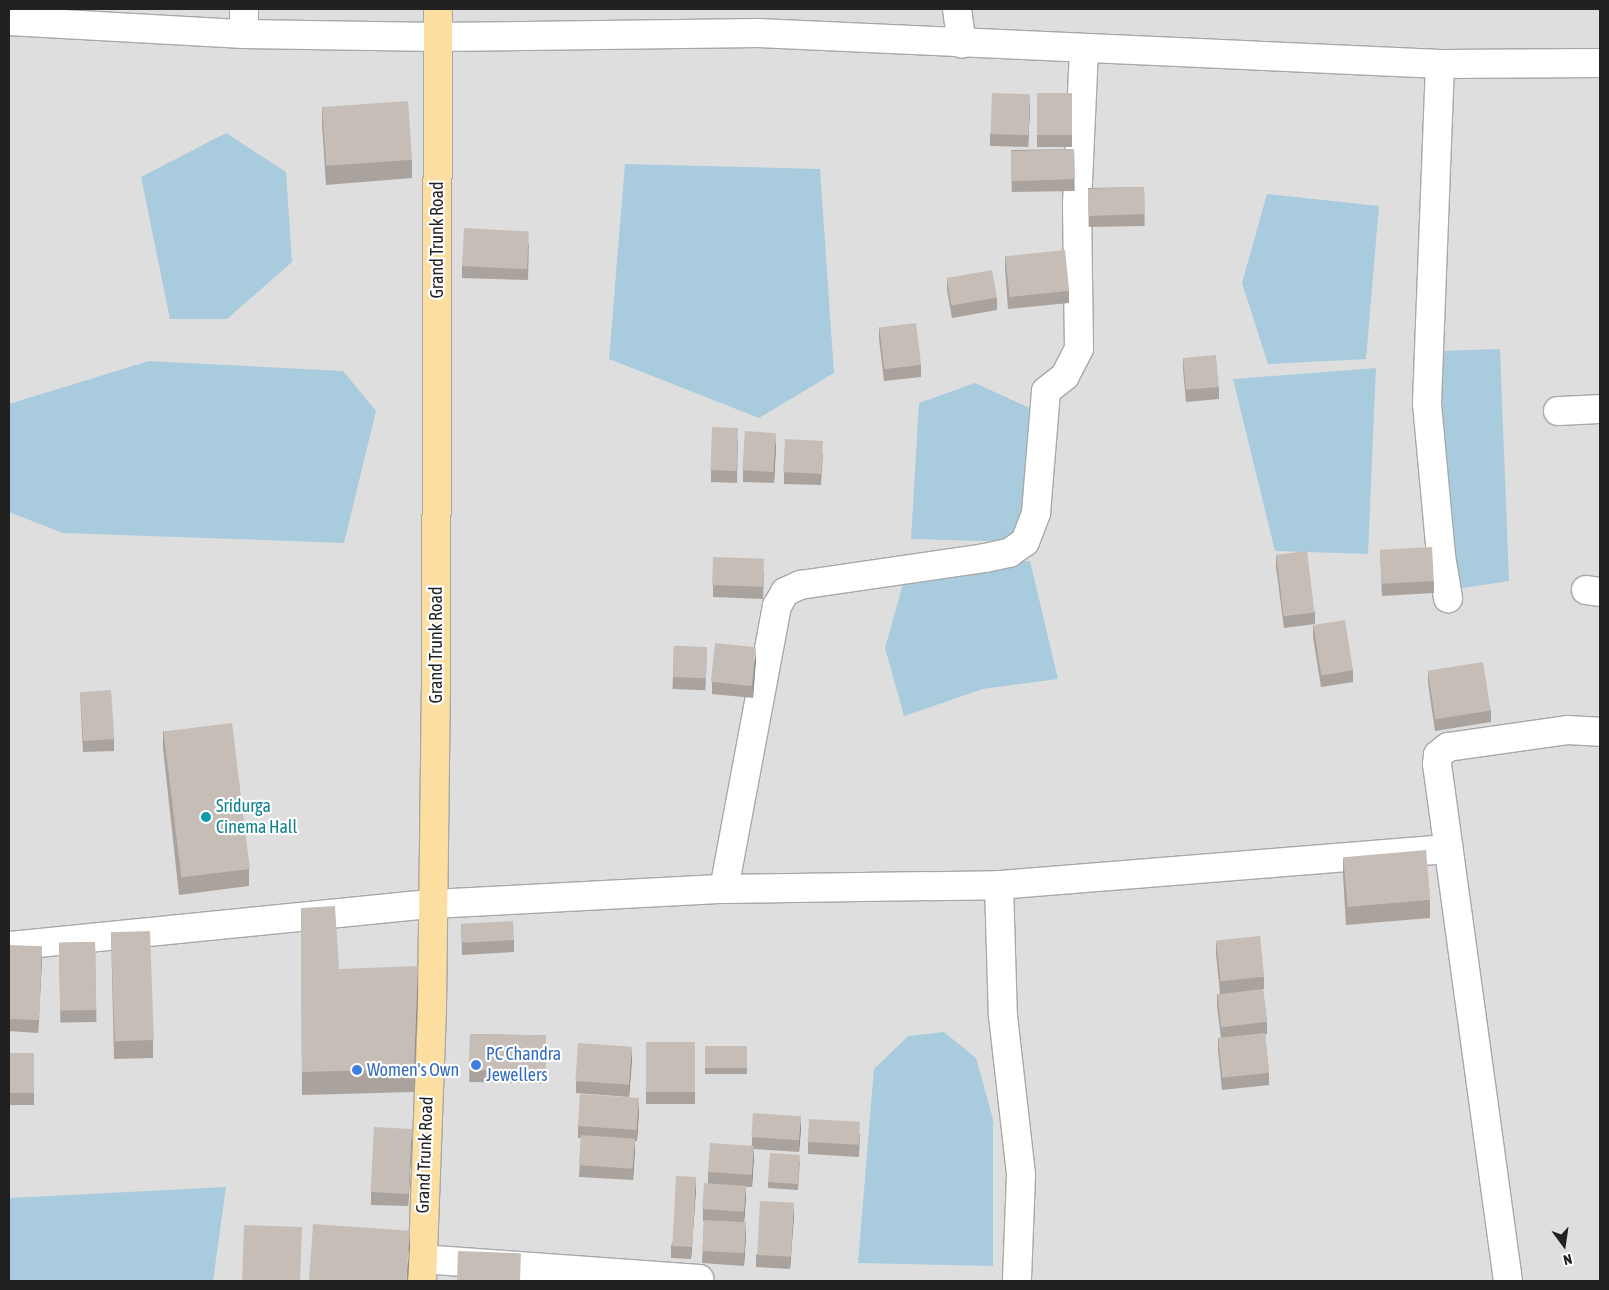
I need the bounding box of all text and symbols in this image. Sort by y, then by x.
street label: Grand Trunk Road [426,182,448,298]
street label: Grand Trunk Road [425,587,447,703]
place label: Sridurga Cinema Hall [216,796,297,839]
marker: Sridurga Cinema Hall [200,811,212,823]
place label: PC Chandra Jewellers [486,1044,561,1086]
place label: Women's Own [367,1059,459,1081]
marker: PC Chandra Jewellers [470,1059,482,1071]
marker: Women's Own [351,1064,363,1076]
street label: Grand Trunk Road [412,1096,438,1214]
north arrow [1539,1220,1589,1270]
text: N [1562,1251,1574,1268]

